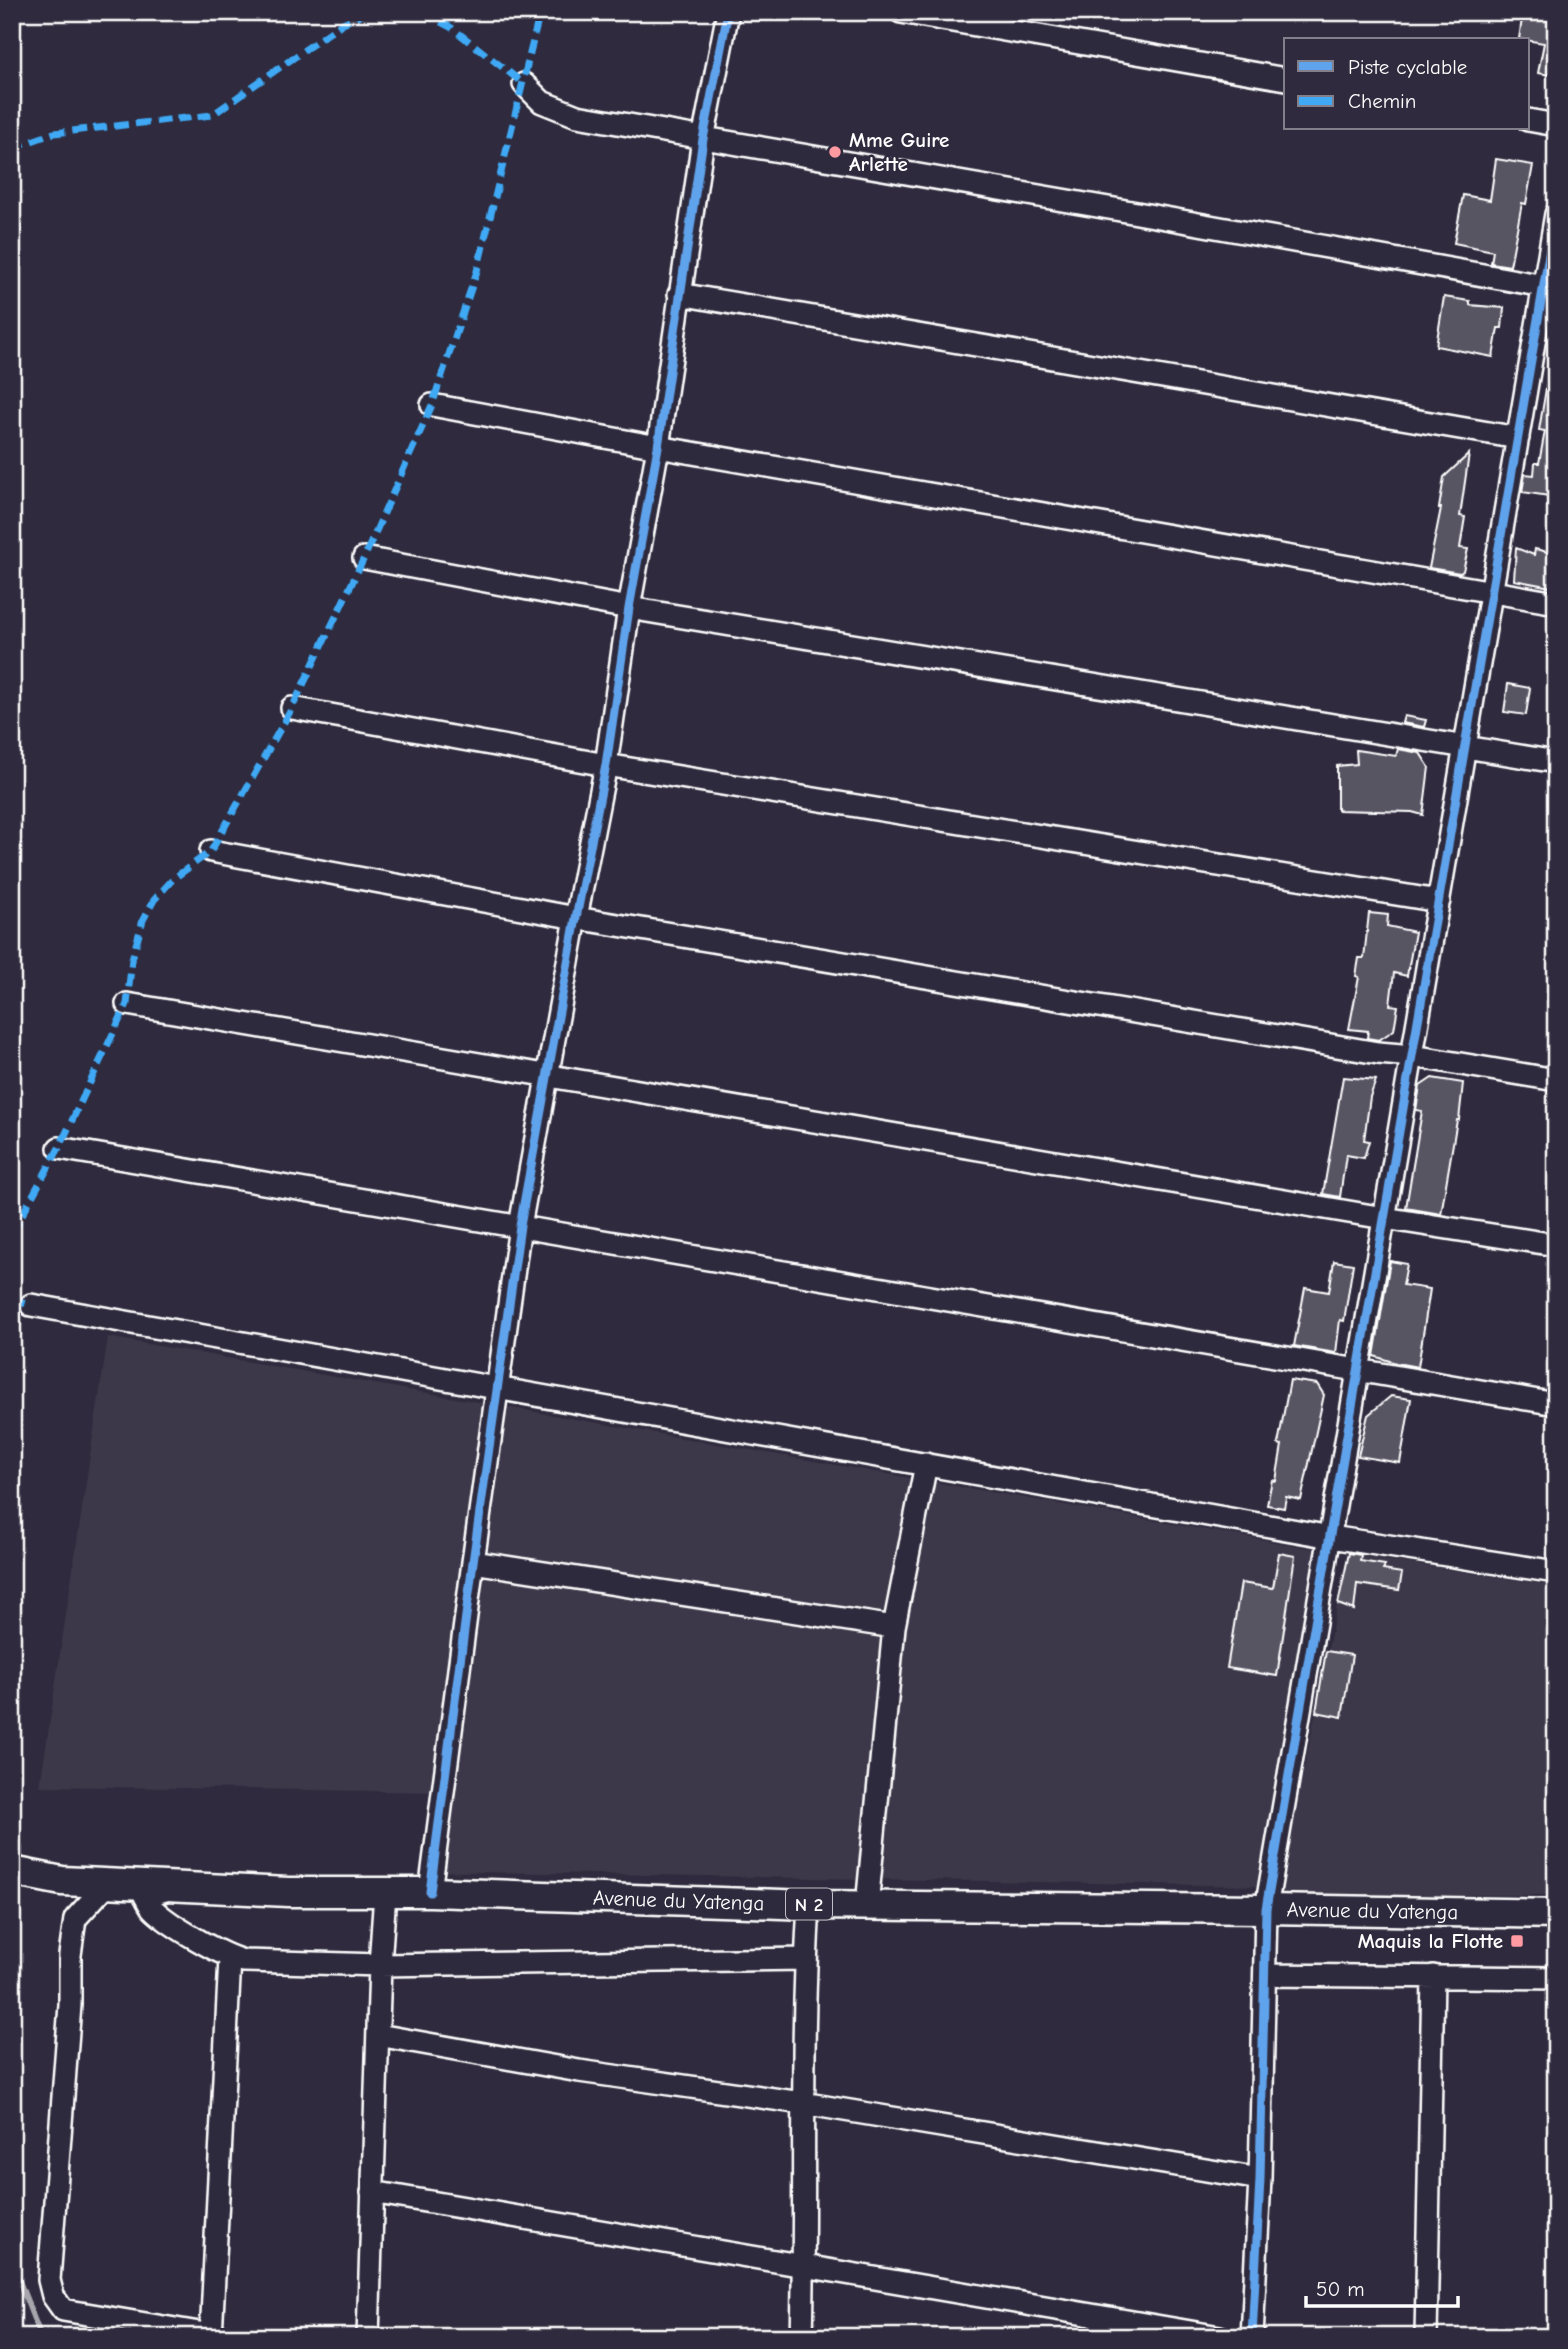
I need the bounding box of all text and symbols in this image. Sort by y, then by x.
legend [1284,38,1530,130]
text: Piste cyclable [1348,55,1467,79]
text: Chemin [1348,89,1416,113]
place label: Mme Guire Arlette [849,128,949,176]
marker: Mme Guire Arlette [827,144,843,160]
street label: Avenue du Yatenga [592,1886,765,1915]
road number: N 2 [786,1888,832,1920]
street label: Avenue du Yatenga [1287,1897,1458,1924]
place label: Maquis la Flotte [1358,1929,1503,1953]
marker: Maquis la Flotte [1509,1933,1525,1949]
scale bar [1306,2265,1458,2309]
text: 50 m [1316,2277,1365,2301]

